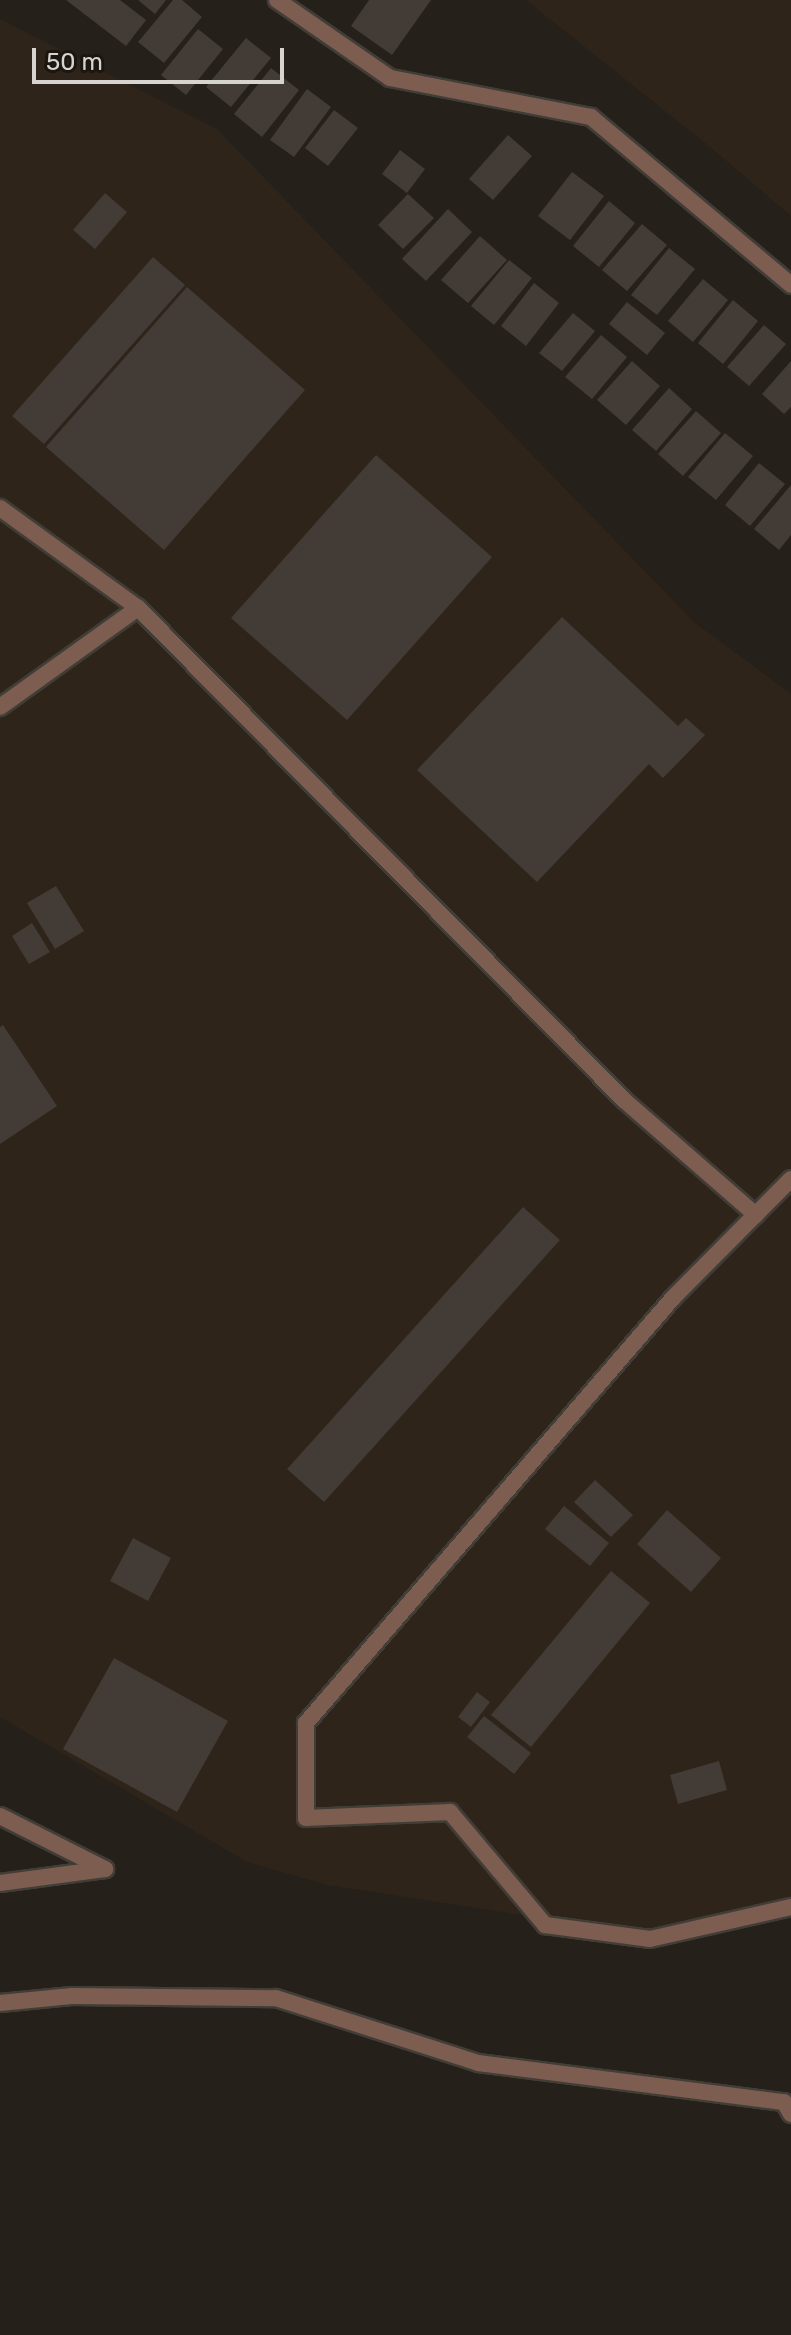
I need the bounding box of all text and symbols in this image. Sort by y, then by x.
scale bar [36,32,288,82]
text: 50 m [46,48,103,76]

